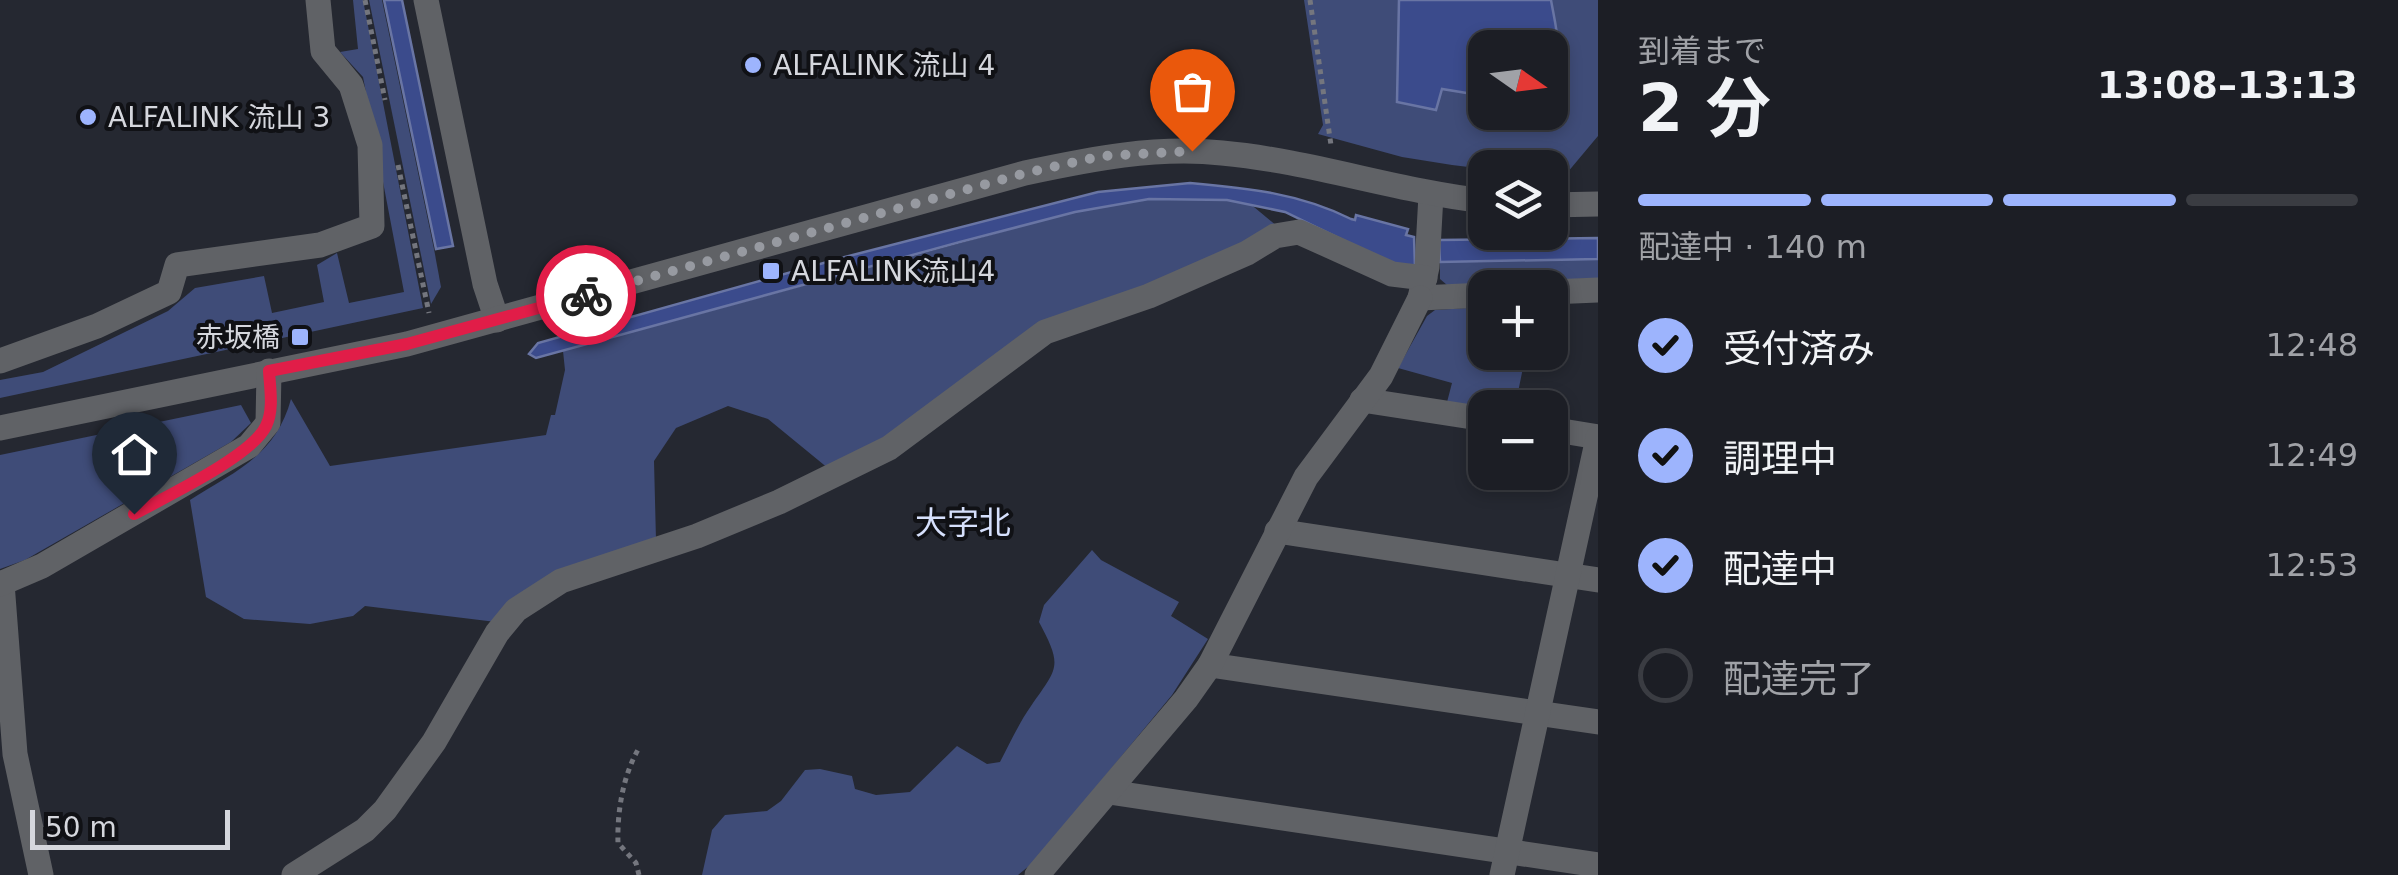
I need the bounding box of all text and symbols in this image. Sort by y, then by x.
north arrow [1468,30,1568,130]
map controls [1468,30,1568,490]
text: 到着まで [1638,32,1766,70]
place label: ALFALINK 流山 4 [773,49,995,82]
pin [1150,49,1235,152]
marker: ALFALINK 流山 4 [742,54,764,76]
text: 13:08–13:13 [2097,63,2358,107]
icon: bag [1165,64,1220,119]
text: 2 分 [1638,71,1771,146]
place label: ALFALINK 流山 3 [108,101,330,134]
marker: ALFALINK 流山 3 [77,106,99,128]
button: layers [1468,150,1568,250]
text: 配達中 · 140 m [1638,228,1867,266]
courier [536,245,636,345]
place label: ALFALINK流山4 [791,255,995,288]
marker: ALFALINK流山4 [760,260,782,282]
icon: bike [559,268,614,323]
button: + [1468,270,1568,370]
icon: check [1638,318,1693,373]
place label: 赤坂橋 [196,321,280,354]
marker: 赤坂橋 [289,326,311,348]
text: 12:48 [2266,326,2358,364]
text: 受付済み [1723,327,1875,371]
button: − [1468,390,1568,490]
pin [92,412,177,515]
icon: home [107,427,162,482]
icon: check [1638,428,1693,483]
text: 12:49 [2266,436,2358,474]
text: 調理中 [1723,437,1837,481]
district label: 大字北 [915,504,1011,542]
icon: check [1638,538,1693,593]
text: 12:53 [2266,546,2358,584]
text: 配達中 [1723,547,1837,591]
text: 配達完了 [1723,657,1875,701]
scale bar [30,805,230,850]
text: 50 m [45,811,117,844]

